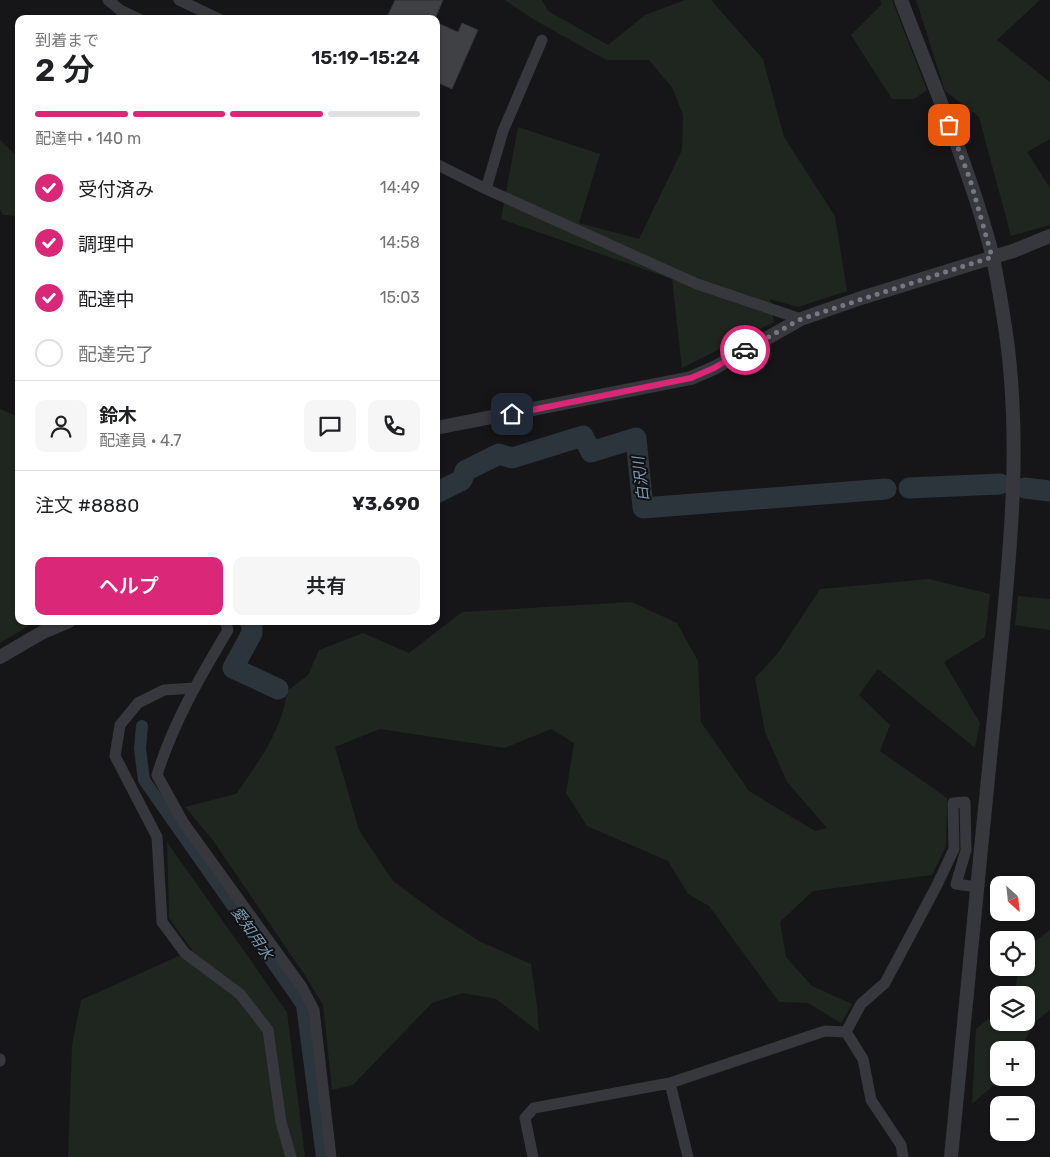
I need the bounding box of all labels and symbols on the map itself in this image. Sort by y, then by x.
pin [928,104,970,146]
courier [720,325,770,375]
pin [491,393,533,435]
water label: 白沢川 [629,454,653,502]
north arrow [990,876,1035,921]
water label: 愛知用水 [227,903,278,964]

